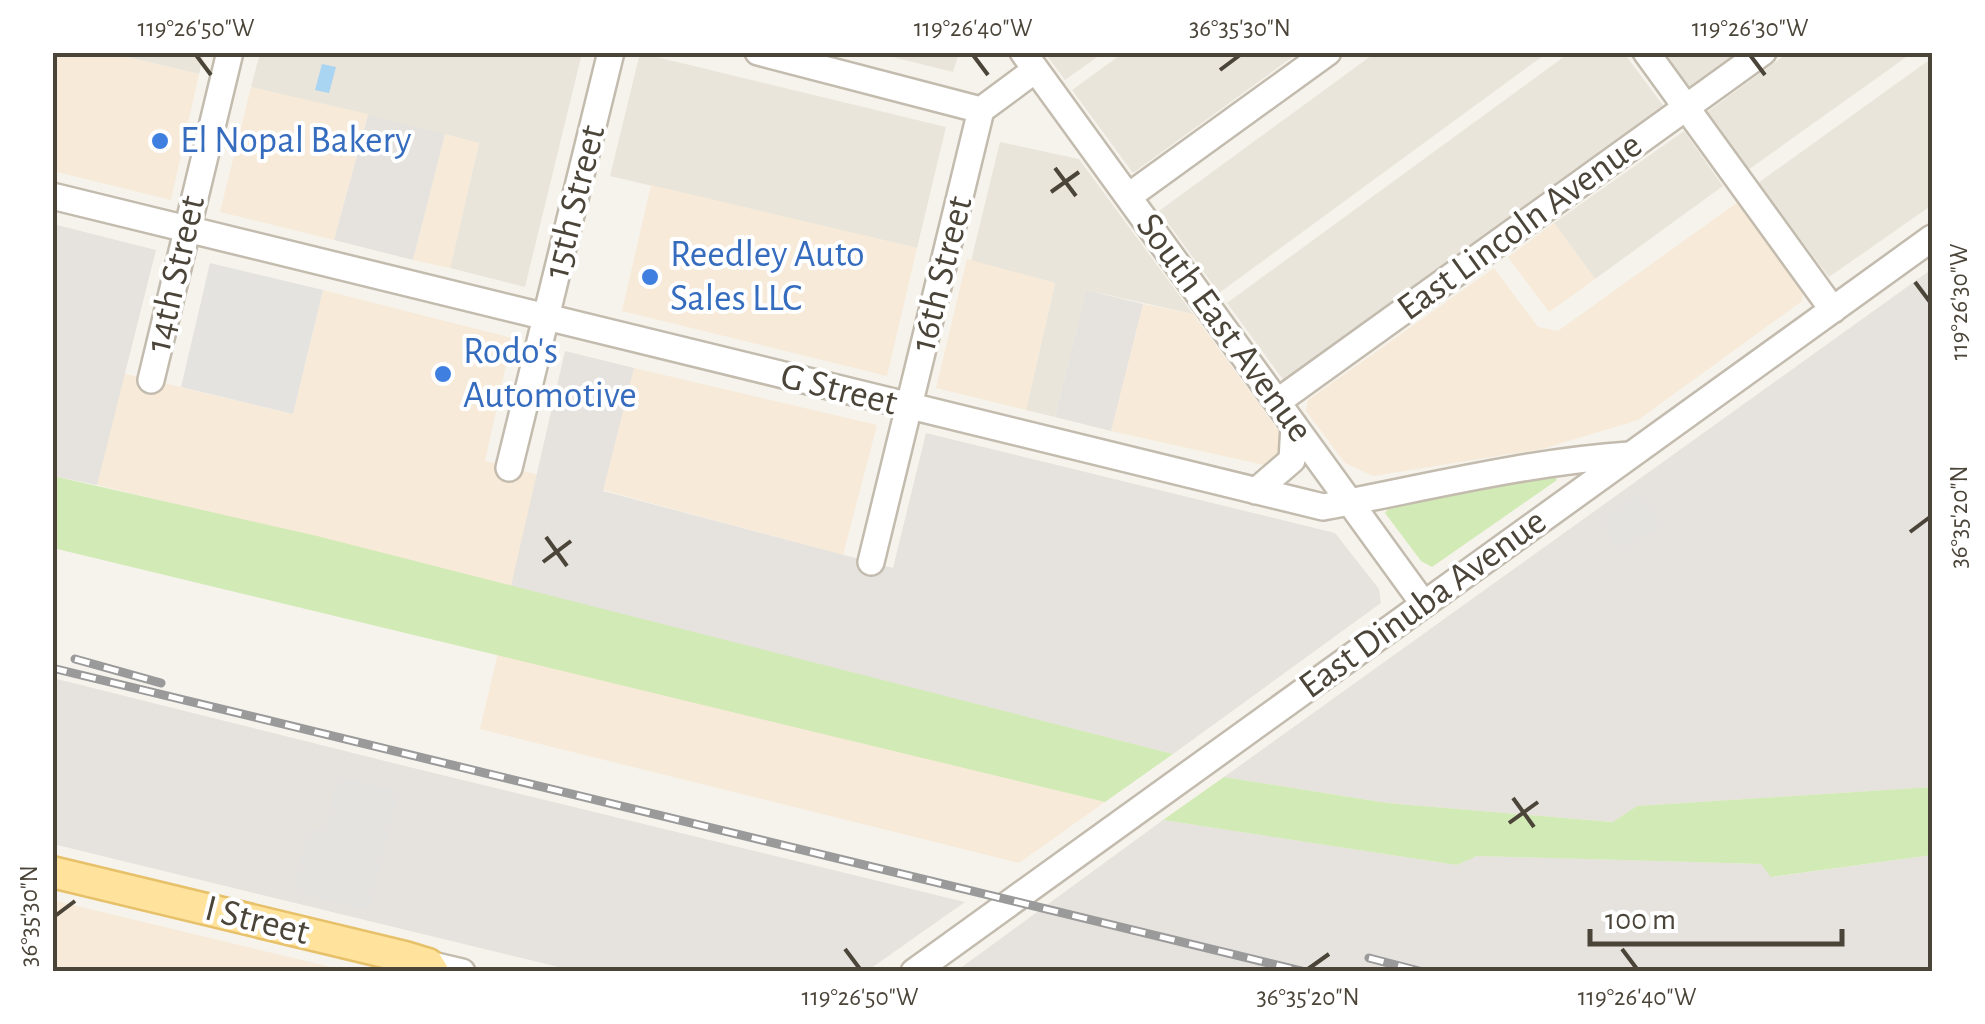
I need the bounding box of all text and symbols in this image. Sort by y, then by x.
text: 119°26'50"W [138,16,255,41]
text: 119°26'40"W [914,16,1033,41]
text: 36°35'30"N [1189,16,1291,41]
text: 119°26'30"W [1692,16,1809,41]
street label: 15th Street [538,121,612,283]
place label: El Nopal Bakery [180,122,412,160]
street label: East Lincoln Avenue [1391,126,1649,328]
marker: El Nopal Bakery [149,130,171,152]
street label: 14th Street [140,192,212,356]
street label: 16th Street [904,192,980,356]
street label: South East Avenue [1129,207,1319,449]
place label: Reedley Auto Sales LLC [670,236,865,318]
text: 119°26'30"W [1947,243,1972,360]
marker: Reedley Auto Sales LLC [639,266,661,288]
place label: Rodo's Automotive [463,333,637,415]
street label: G Street [777,357,901,423]
marker: Rodo's Automotive [432,363,454,385]
text: 36°35'20"N [1947,466,1972,568]
street label: East Dinuba Avenue [1293,502,1553,706]
text: 36°35'30"N [17,865,42,967]
scale bar [1590,884,1842,946]
street label: I Street [201,890,313,952]
text: 100 m [1605,905,1676,935]
text: 119°26'50"W [802,985,919,1010]
text: 36°35'20"N [1257,985,1359,1010]
text: 119°26'40"W [1578,985,1697,1010]

